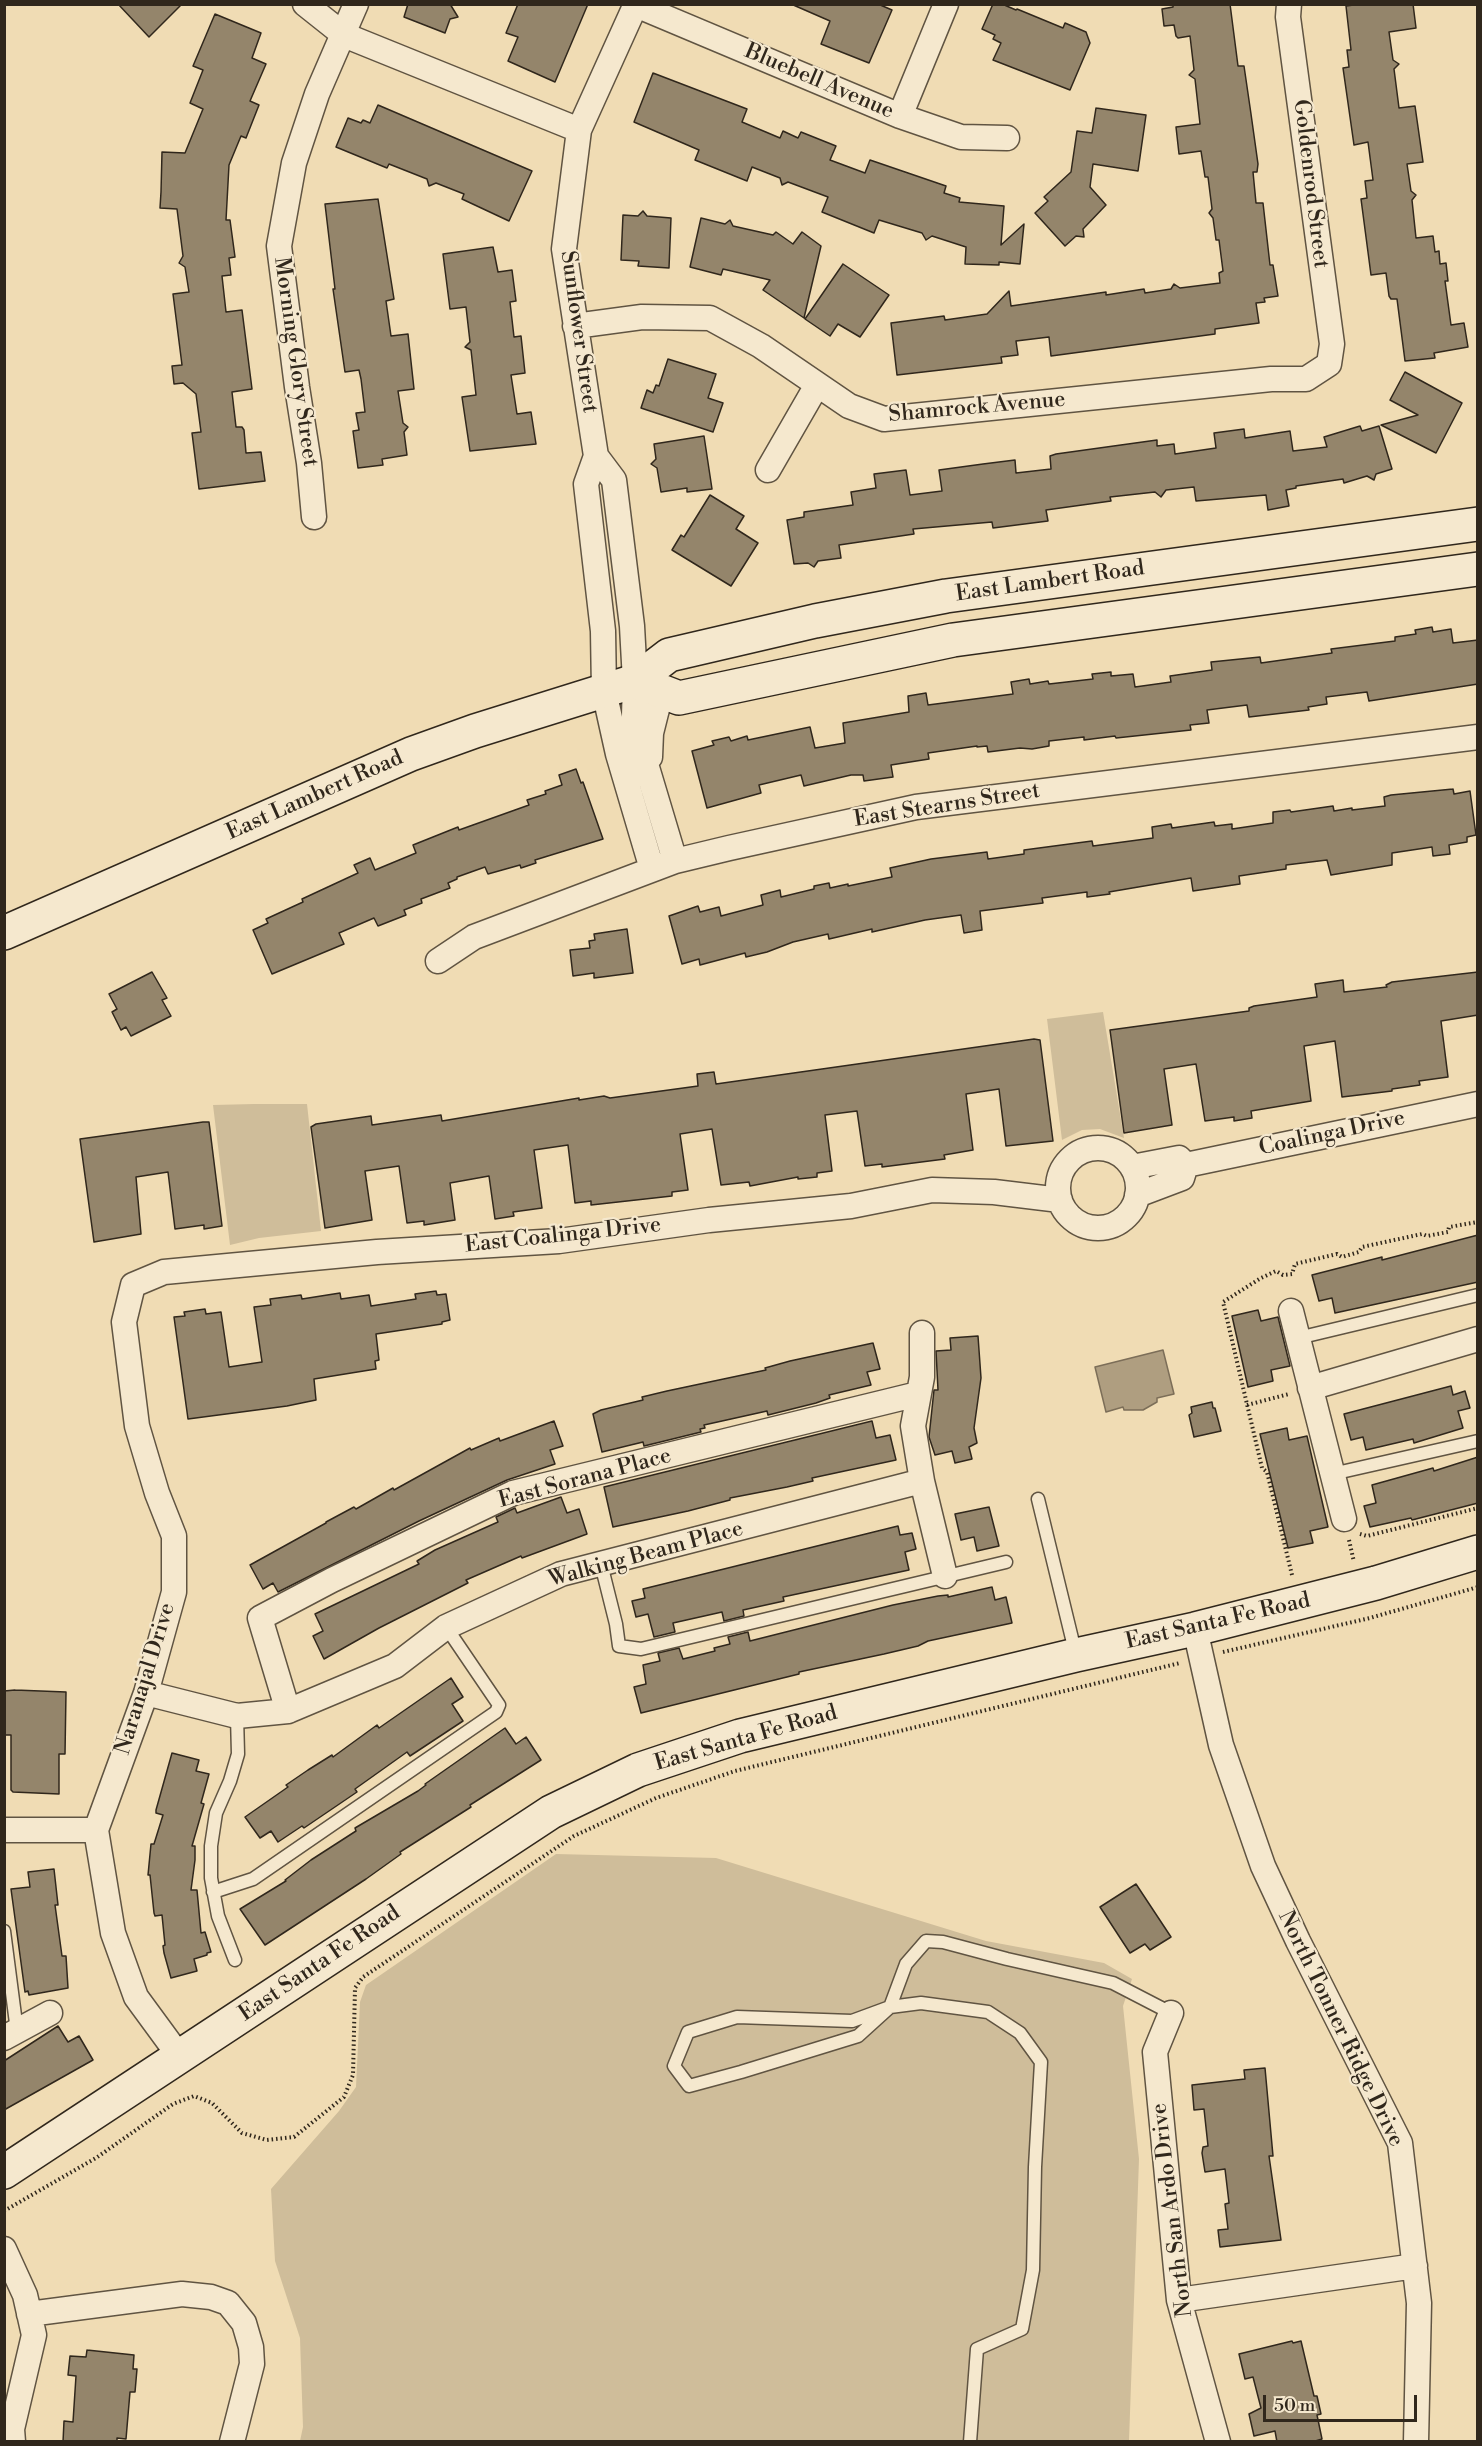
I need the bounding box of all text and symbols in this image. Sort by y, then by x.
street label: Bluebell Avenue [741,39,897,125]
street label: Goldenrod Street [1287,98,1333,270]
street label: Sunflower Street [554,249,602,415]
street label: Morning Glory Street [267,255,323,469]
street label: Shamrock Avenue [887,387,1067,429]
street label: East Lambert Road [954,556,1146,608]
street label: East Lambert Road [223,745,407,847]
street label: East Stearns Street [852,778,1042,834]
street label: Coalinga Drive [1257,1106,1407,1162]
street label: East Coalinga Drive [464,1213,662,1259]
street label: East Sorana Place [496,1443,674,1515]
street label: Walking Beam Place [546,1516,746,1594]
street label: East Santa Fe Road [1123,1588,1313,1656]
street label: Naranajal Drive [110,1600,182,1758]
street label: East Santa Fe Road [652,1700,840,1778]
street label: East Santa Fe Road [234,1900,406,2028]
street label: North Tonner Ridge Drive [1271,1907,1409,2151]
street label: North San Ardo Drive [1147,2101,1199,2319]
scale bar [1266,2383,1420,2421]
text: 50 m [1274,2394,1315,2417]

